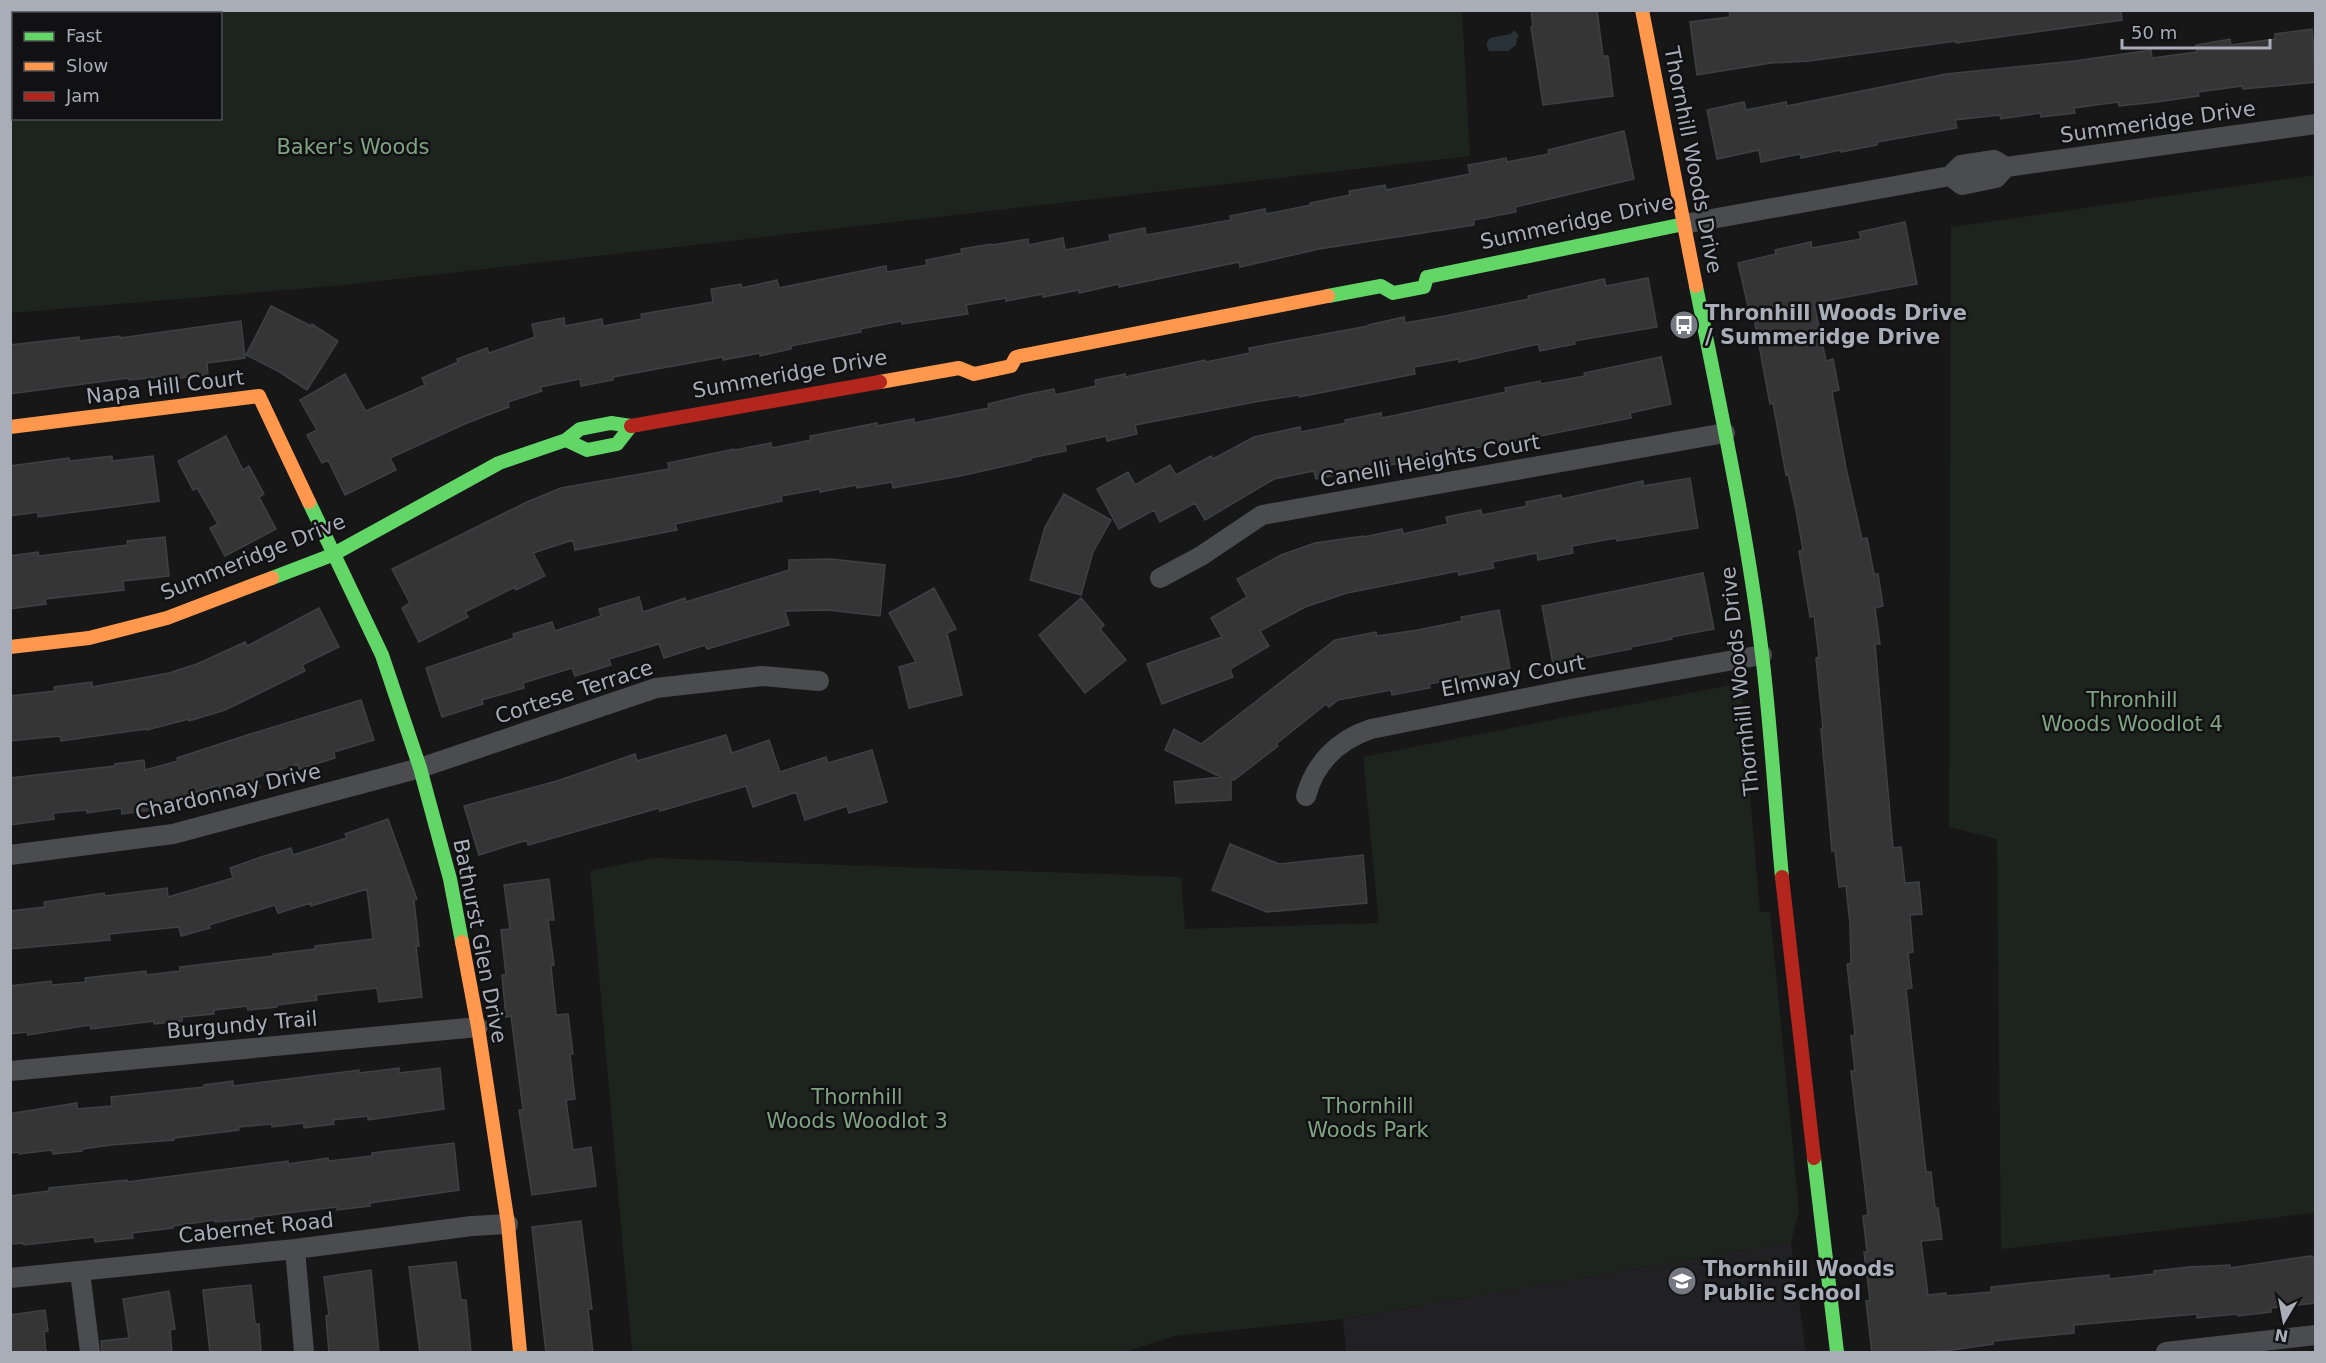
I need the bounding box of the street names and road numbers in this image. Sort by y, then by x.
street label: Thornhill Woods Drive [1659,44,1727,275]
street label: Summeridge Drive [2059,96,2257,148]
street label: Summeridge Drive [1478,190,1676,254]
street label: Summeridge Drive [691,345,889,403]
street label: Napa Hill Court [85,365,245,409]
street label: Canelli Heights Court [1318,430,1542,492]
street label: Summeridge Drive [157,509,349,605]
street label: Thornhill Woods Drive [1716,565,1764,798]
street label: Elmway Court [1439,650,1587,702]
street label: Cortese Terrace [492,655,656,729]
street label: Chardonnay Drive [133,759,323,825]
street label: Bathurst Glen Drive [448,837,512,1045]
street label: Burgundy Trail [166,1006,318,1044]
street label: Cabernet Road [177,1208,335,1248]

